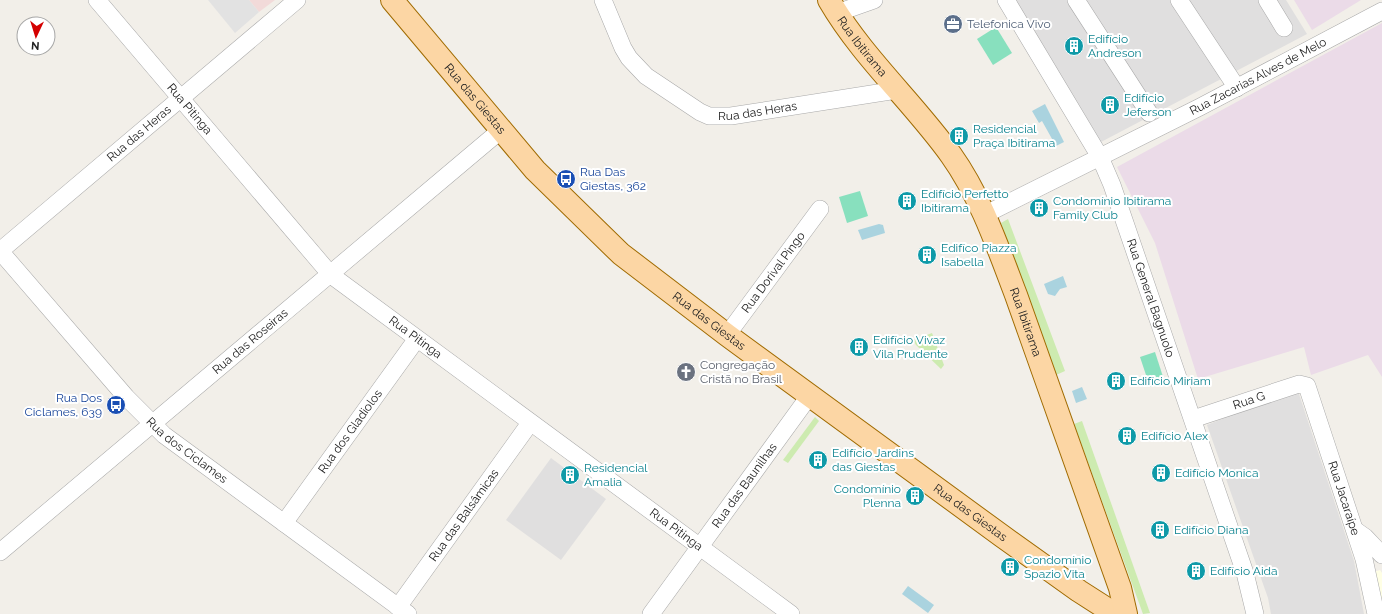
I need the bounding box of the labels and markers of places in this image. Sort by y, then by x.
office icon: Telefonica Vivo [942,13,964,35]
place label: Telefonica Vivo [967,17,1051,31]
place label: Edifício Andreson [1088,32,1142,60]
building icon: Edifício Andreson [1063,35,1085,57]
place label: Edifício Jeferson [1124,91,1172,119]
building icon: Edifício Jeferson [1099,94,1121,116]
place label: Residencial Praça Ibitirama [973,122,1055,150]
building icon: Residencial Praça Ibitirama [948,125,970,147]
place label: Rua Das Giestas, 362 [580,165,646,193]
bus stop icon: Rua Das Giestas, 362 [555,168,577,190]
place label: Edifício Perfetto Ibitirama [921,187,1009,215]
building icon: Edifício Perfetto Ibitirama [896,190,918,212]
place label: Condomínio Ibitirama Family Club [1053,194,1171,222]
building icon: Condomínio Ibitirama Family Club [1028,197,1050,219]
place label: Edifíco Piazza Isabella [941,241,1016,269]
building icon: Edifíco Piazza Isabella [916,244,938,266]
place label: Edifício Vivaz Vila Prudente [873,333,948,361]
building icon: Edifício Vivaz Vila Prudente [848,336,870,358]
place label: Congregação Cristã no Brasil [700,358,783,386]
church icon: Congregação Cristã no Brasil [675,361,697,383]
building icon: Edifício Miriam [1105,370,1127,392]
place label: Edifício Miriam [1130,374,1211,388]
place label: Rua Dos Ciclames, 639 [24,391,102,419]
bus stop icon: Rua Dos Ciclames, 639 [105,394,127,416]
building icon: Edifício Alex [1116,425,1138,447]
place label: Edifício Alex [1141,429,1208,443]
place label: Edifício Jardins das Giestas [832,446,914,474]
building icon: Edifício Jardins das Giestas [807,449,829,471]
place label: Residencial Amalia [584,461,648,489]
building icon: Edifício Monica [1150,462,1172,484]
building icon: Residencial Amalia [559,464,581,486]
place label: Edifício Monica [1175,466,1259,480]
place label: Condomínio Plenna [834,482,901,510]
building icon: Condomínio Plenna [904,485,926,507]
building icon: Edifício Diana [1149,519,1171,541]
place label: Edifício Diana [1174,523,1248,537]
place label: Condomínio Spazio Vita [1024,553,1091,581]
building icon: Condomínio Spazio Vita [999,556,1021,578]
building icon: Edifício Aida [1185,560,1207,582]
place label: Edifício Aida [1210,564,1278,578]

